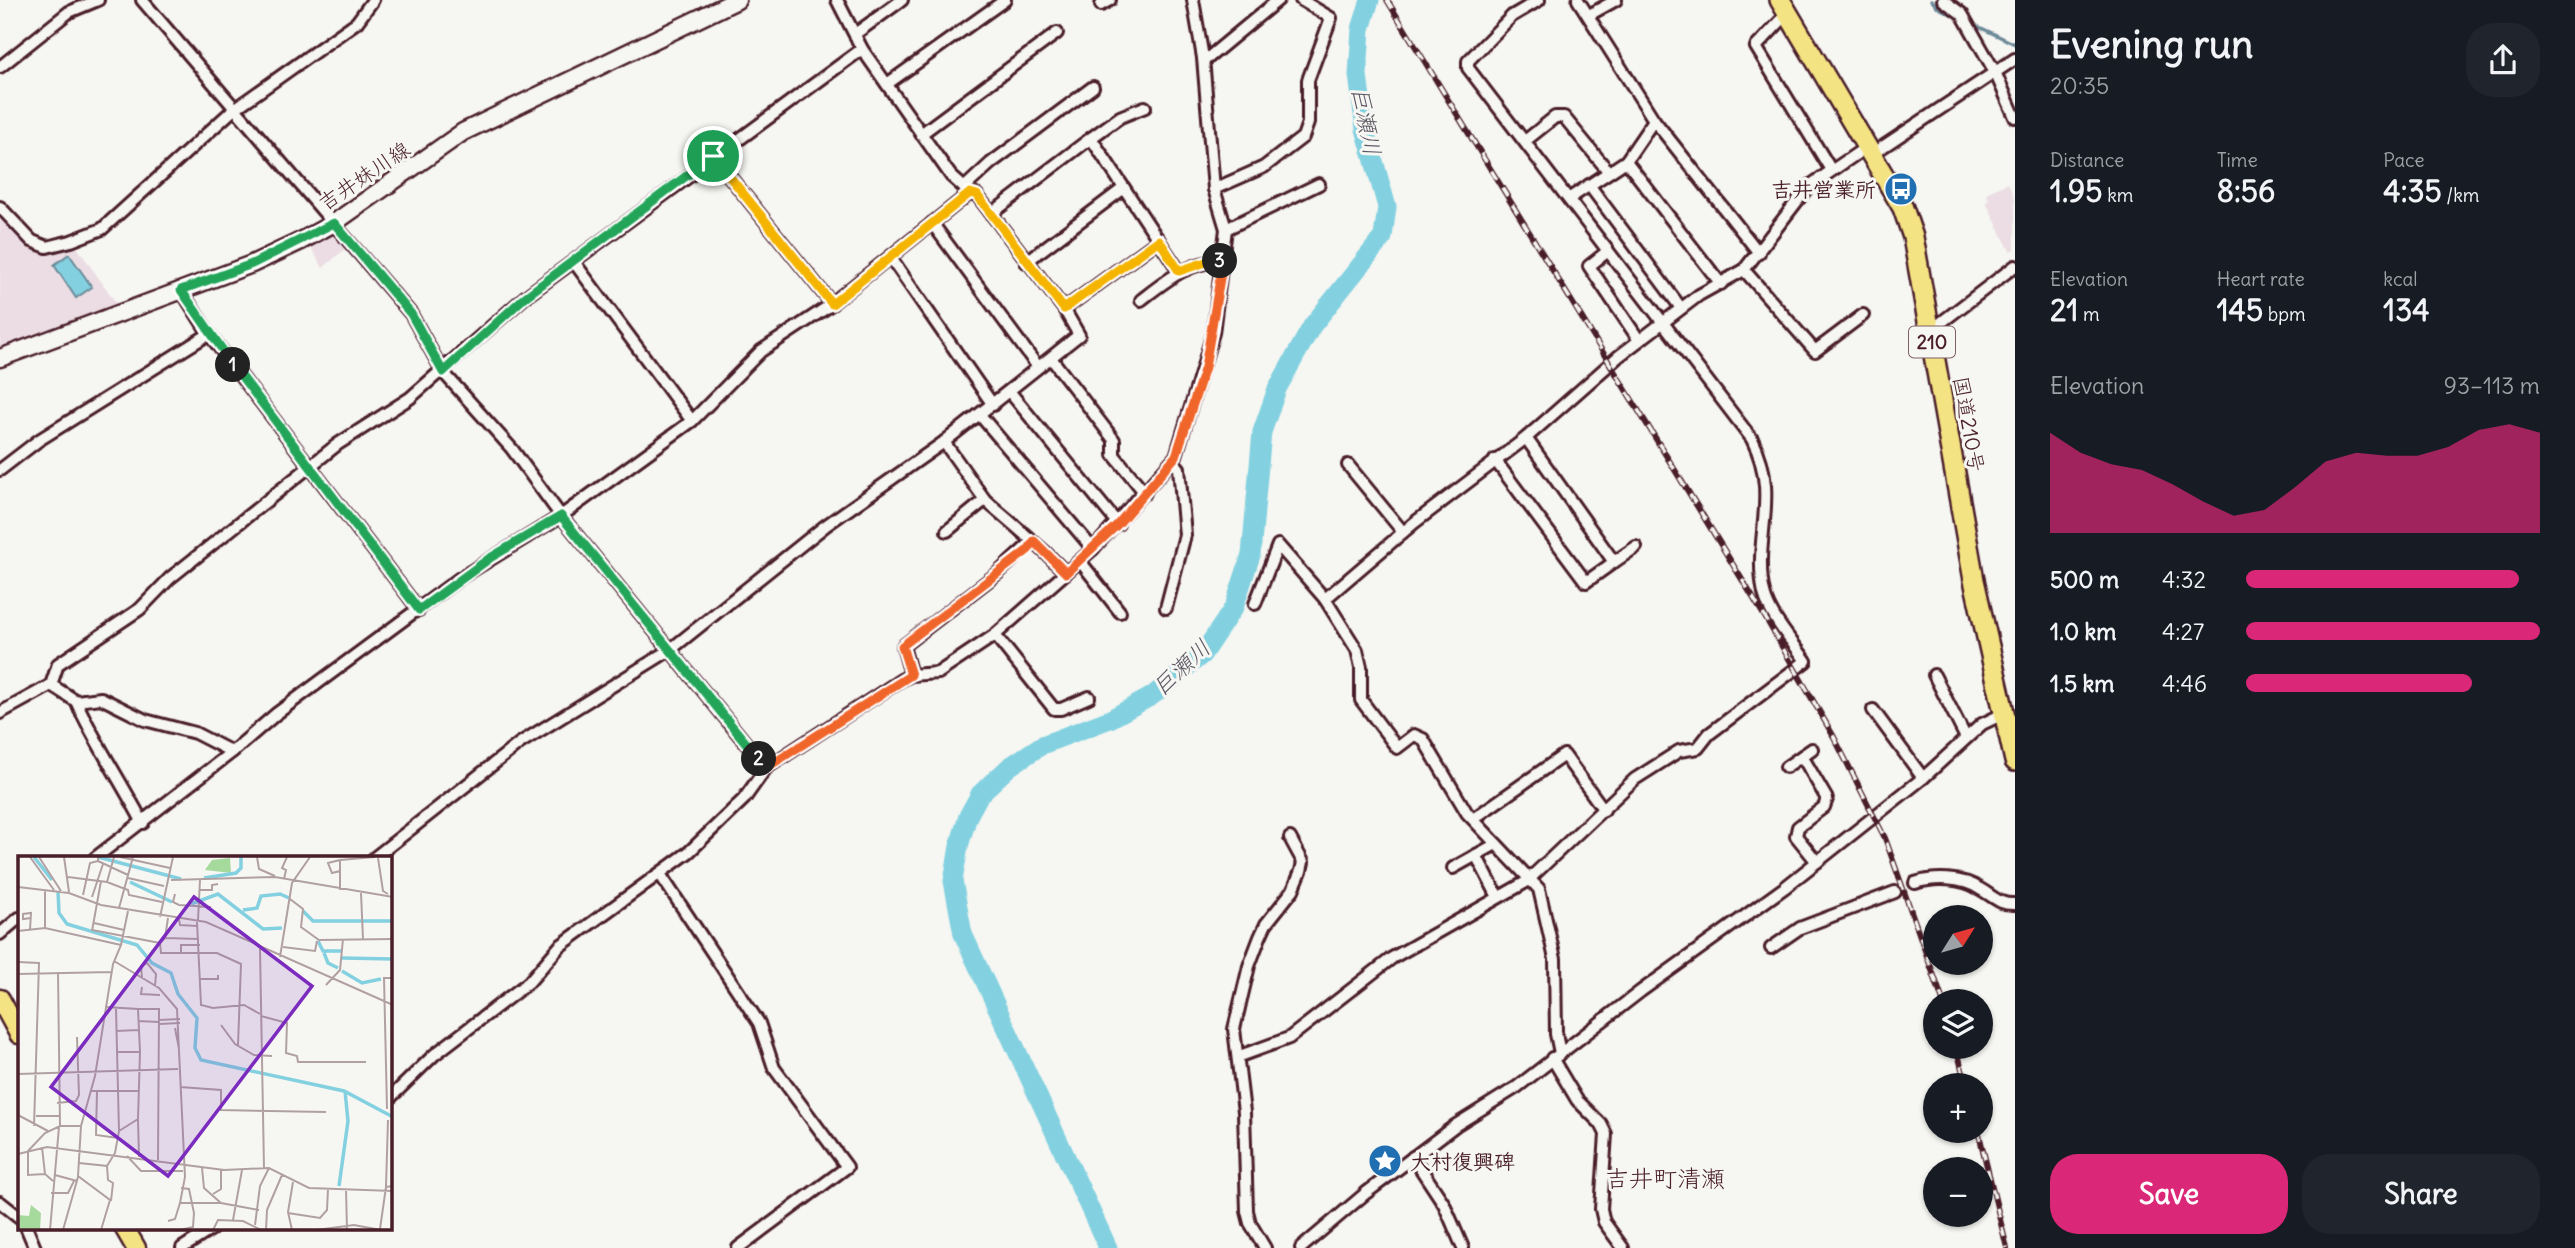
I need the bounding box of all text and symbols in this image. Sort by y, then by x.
text: Evening run [2050,21,2253,68]
button: share [2466,23,2540,97]
text: 20:35 [2050,71,2109,100]
water label: 巨瀬川 [1346,84,1388,158]
pin [683,126,743,186]
street label: 吉井妹川線 [313,135,415,217]
icon: arrive [694,137,732,175]
text: Distance [2050,148,2124,172]
text: Time [2217,148,2258,172]
text: Pace [2383,148,2425,172]
bus stop icon: 吉井営業所 [1882,170,1920,208]
text: 1.95 [2050,172,2103,210]
text: 8:56 [2217,172,2275,210]
text: 4:35 [2383,172,2442,210]
place label: 吉井営業所 [1771,176,1876,203]
text: km [2103,183,2134,207]
text: /km [2442,183,2480,207]
pin: 3 [1202,244,1238,278]
text: 3 [1214,248,1225,272]
text: Elevation [2050,267,2128,291]
text: Heart rate [2217,267,2305,291]
text: kcal [2383,267,2418,291]
text: 21 [2050,291,2078,329]
text: 145 [2217,291,2263,329]
text: 134 [2383,291,2430,329]
text: m [2078,302,2100,326]
text: bpm [2263,302,2306,326]
road number: 210 [1909,326,1955,358]
pin: 1 [216,348,250,382]
text: 1 [229,352,236,376]
text: Elevation [2050,371,2144,400]
text: 93–113 m [2444,371,2540,400]
street label: 国道210号 [1947,374,1991,474]
text: 500 m [2050,565,2119,594]
text: 4:32 [2162,565,2206,594]
text: 1.0 km [2050,617,2116,646]
text: 4:27 [2162,617,2204,646]
water label: 巨瀬川 [1146,633,1216,701]
text: 1.5 km [2050,669,2115,698]
text: 4:46 [2162,669,2207,698]
pin: 2 [742,742,776,776]
text: 2 [753,746,764,770]
inset map [18,856,392,1230]
north arrow [1923,905,1993,975]
map controls [1923,905,1993,1227]
button: layers [1923,989,1993,1059]
button: + [1923,1073,1993,1143]
place icon: 大村復興碑 [1366,1142,1404,1180]
place label: 大村復興碑 [1410,1148,1515,1175]
button: Save [2050,1154,2288,1234]
button: Share [2302,1154,2540,1234]
button: − [1923,1157,1993,1227]
district label: 吉井町清瀬 [1605,1163,1725,1193]

